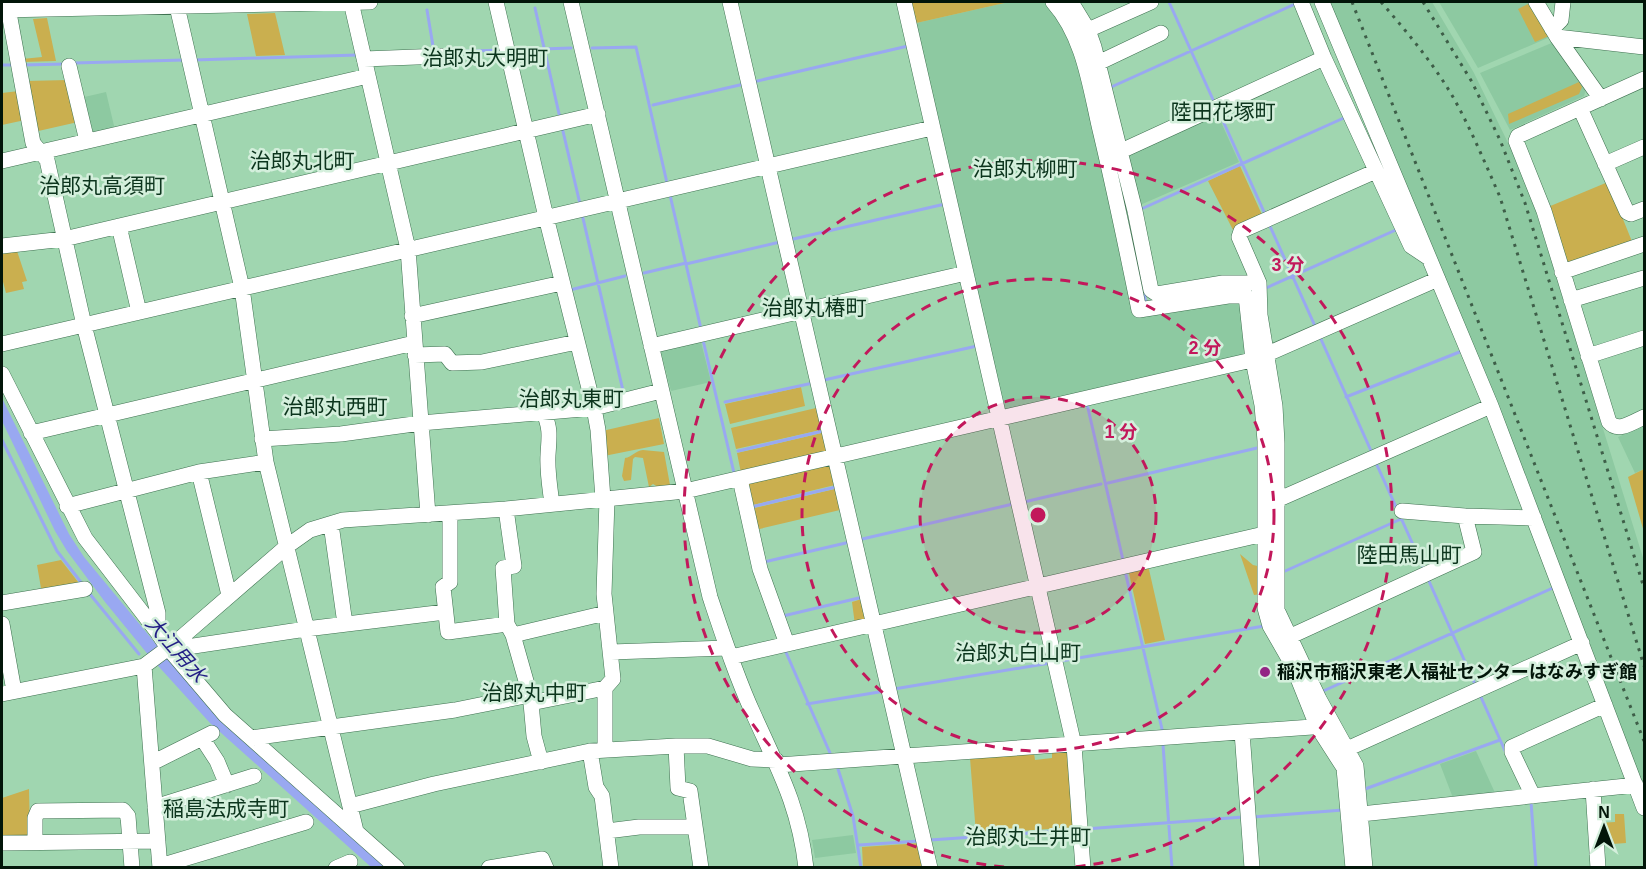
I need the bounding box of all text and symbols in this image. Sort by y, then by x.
district label: 治郎丸大明町 [422,46,548,69]
district label: 陸田花塚町 [1171,100,1276,123]
district label: 治郎丸北町 [250,149,355,172]
district label: 治郎丸柳町 [973,157,1078,180]
district label: 治郎丸高須町 [39,174,165,197]
text: 3 分 [1271,255,1305,275]
district label: 治郎丸椿町 [762,296,867,319]
text: 2 分 [1188,338,1222,358]
district label: 治郎丸東町 [519,387,624,410]
district label: 治郎丸西町 [283,395,388,418]
text: 1 分 [1104,422,1138,442]
centre of rings [1028,505,1048,525]
district label: 陸田馬山町 [1357,543,1462,566]
water label: 大江用水 [141,612,212,688]
district label: 治郎丸白山町 [955,641,1081,664]
place label: 稲沢市稲沢東老人福祉センターはなみすぎ館 [1277,662,1637,682]
marker: 稲沢市稲沢東老人福祉センターはなみすぎ館 [1258,665,1272,679]
district label: 治郎丸中町 [482,681,587,704]
district label: 稲島法成寺町 [163,797,289,820]
north arrow [1574,797,1634,857]
text: N [1598,804,1610,821]
district label: 治郎丸土井町 [965,825,1091,848]

